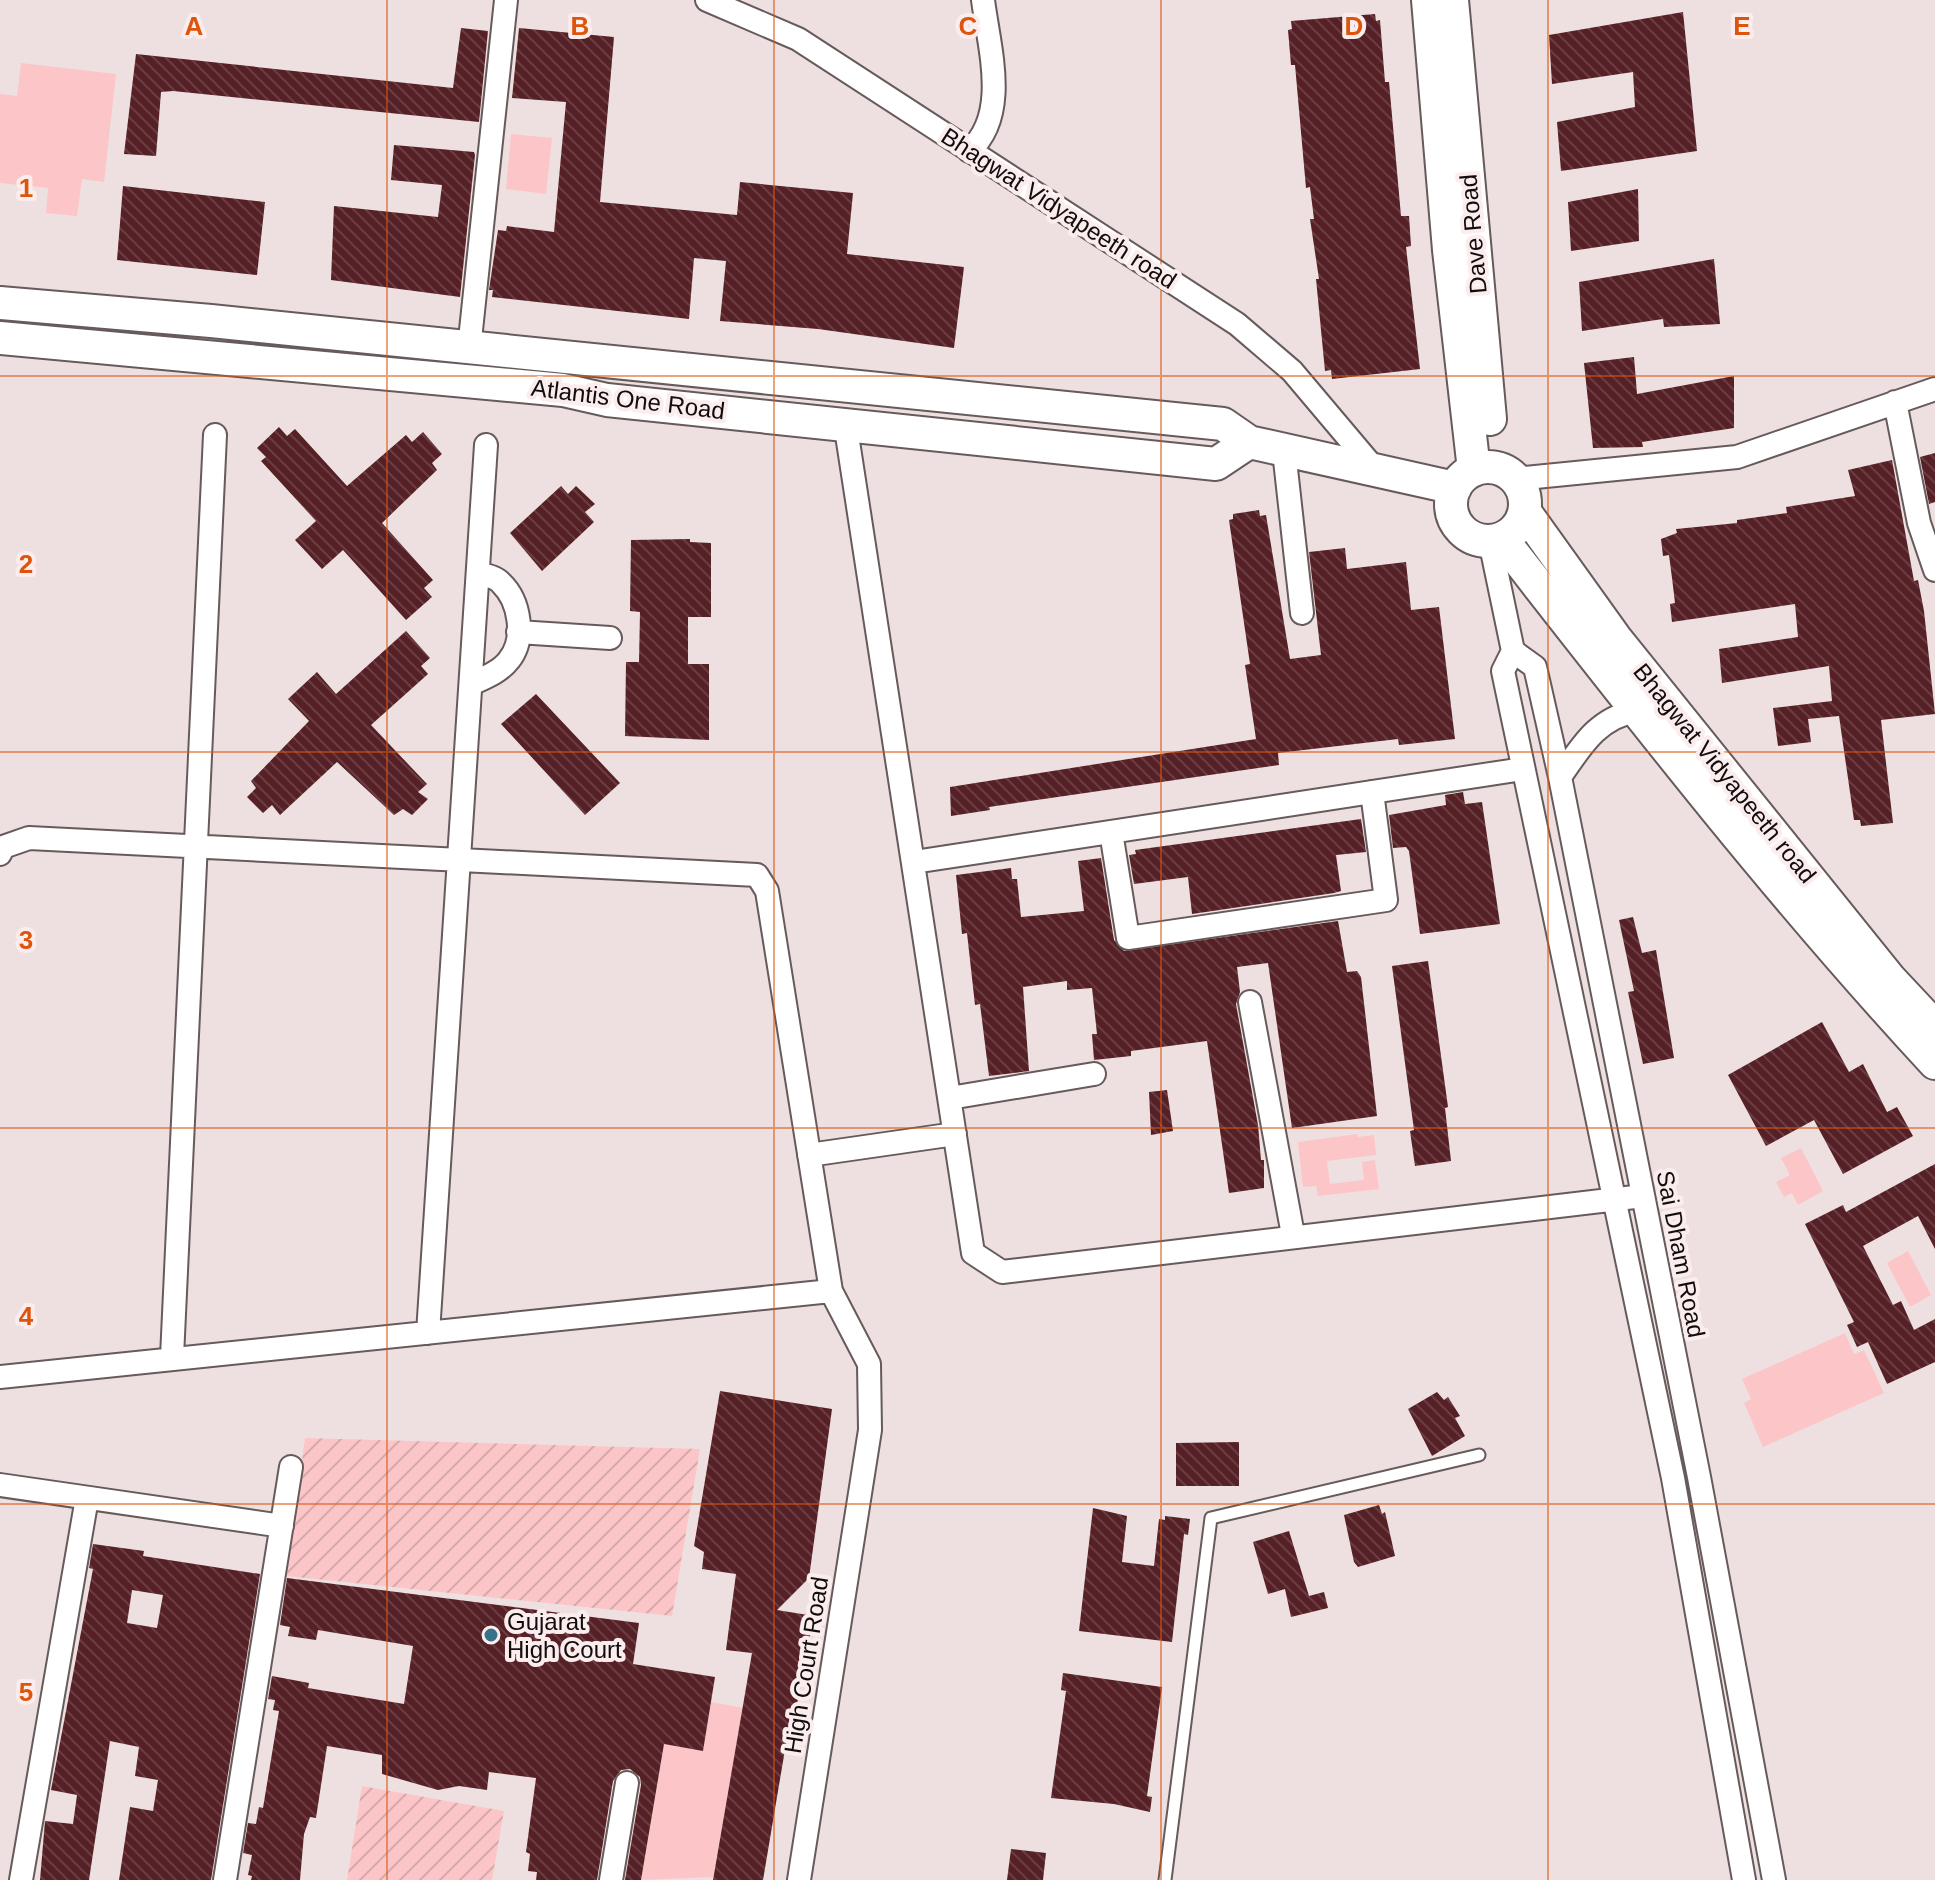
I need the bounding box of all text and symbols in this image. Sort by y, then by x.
text: A [185,11,204,41]
text: B [571,11,589,41]
text: C [959,11,978,41]
text: D [1345,11,1363,41]
text: E [1733,11,1751,41]
street label: Bhagwat Vidyapeeth road [937,122,1181,294]
text: 1 [19,173,33,203]
street label: Dave Road [1454,173,1492,295]
street label: Atlantis One Road [530,374,726,424]
text: 2 [19,549,33,579]
street label: Bhagwat Vidyapeeth road [1628,658,1822,888]
text: 3 [19,925,33,955]
street label: Sai Dham Road [1652,1168,1710,1340]
text: 4 [19,1301,34,1331]
street label: High Court Road [779,1575,833,1755]
place label: Gujarat High Court [507,1608,622,1663]
marker: Gujarat High Court [482,1626,500,1644]
text: 5 [19,1677,33,1707]

